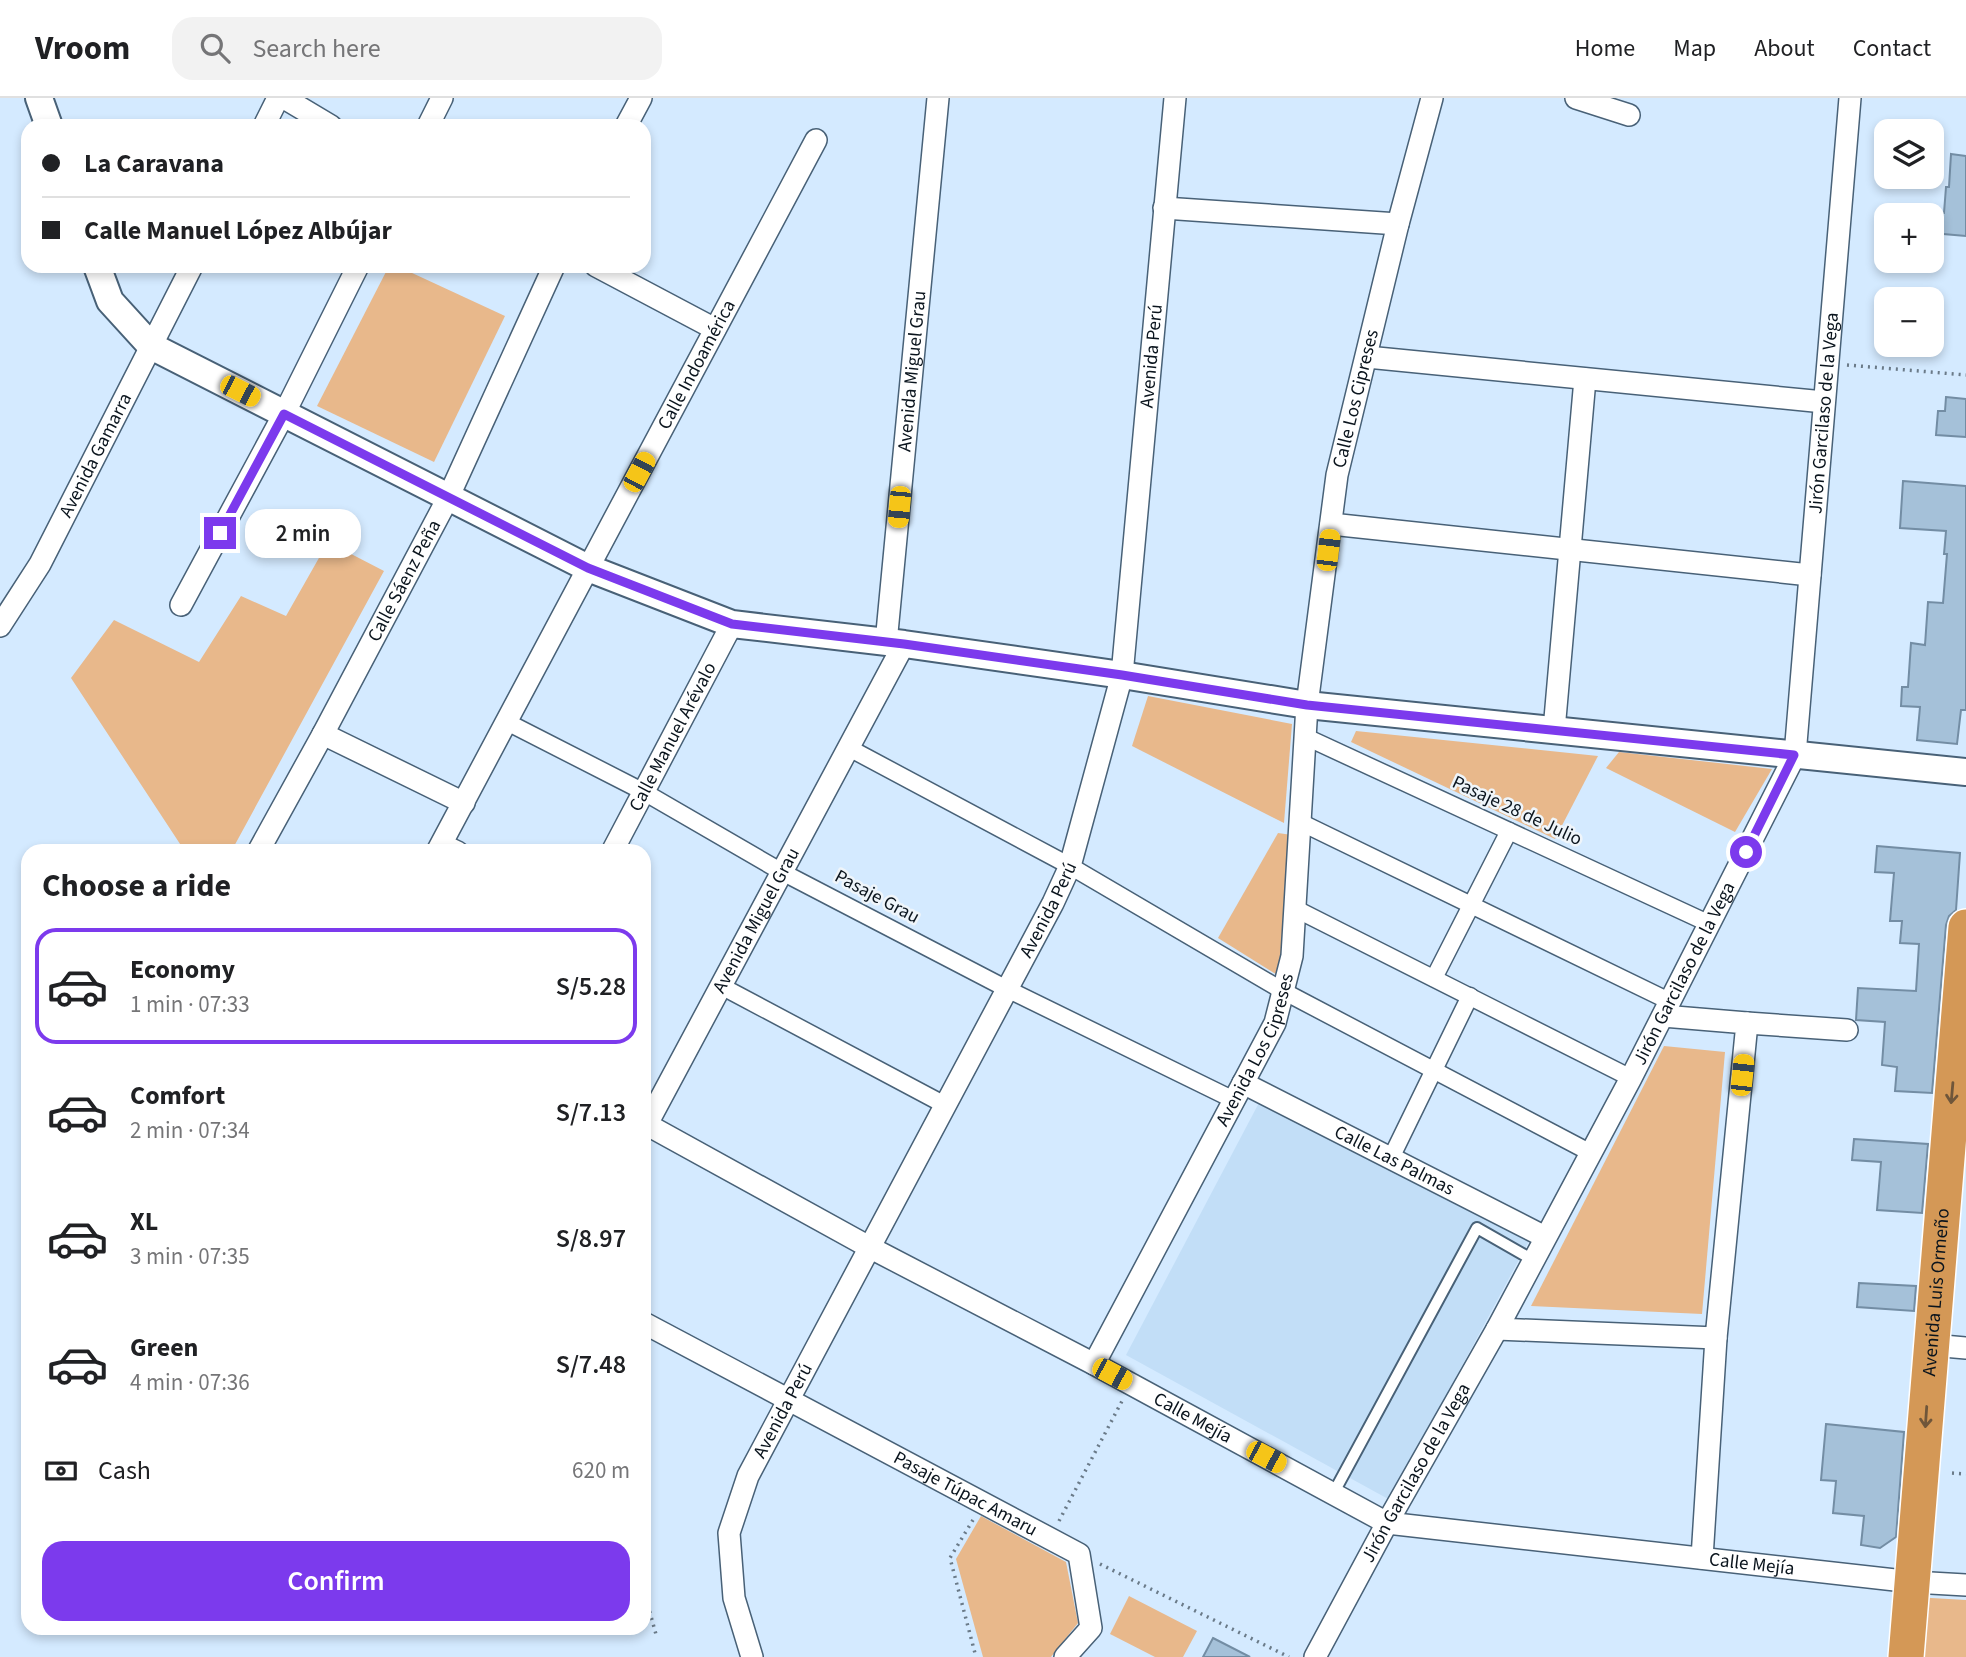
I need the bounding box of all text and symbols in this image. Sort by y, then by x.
search box [172,17,662,80]
text: Vroom [35,25,130,72]
icon: search [196,29,234,67]
text: Search here [252,30,381,67]
text: Home [1575,31,1635,66]
text: Map [1673,31,1716,66]
text: About [1754,31,1815,66]
text: Contact [1853,31,1931,66]
map controls [1874,119,1944,357]
button: layers [1874,119,1944,189]
text: La Caravana [84,145,224,182]
button: + [1874,203,1944,273]
text: Calle Manuel López Albújar [84,212,392,249]
button: − [1874,287,1944,357]
street label: Avenida Miguel Grau [891,289,933,453]
street label: Calle Indoamérica [651,295,742,434]
street label: Avenida Perú [1133,303,1170,409]
street label: Jirón Garcilaso de la Vega [1802,311,1845,515]
street label: Calle Los Cipreses [1326,327,1385,471]
car [217,372,264,410]
street label: Avenida Gamarra [53,388,139,522]
car [620,449,659,495]
car [887,485,912,529]
callout: 2 min [244,508,360,558]
street label: Calle Sáenz Peña [361,515,448,646]
route end [204,517,236,549]
text: 2 min [276,517,330,550]
car [1316,528,1341,572]
street label: Calle Manuel Arévalo [622,657,723,816]
street label: Pasaje 28 de Julio [1448,769,1586,853]
route start [1730,836,1762,868]
street label: Avenida Miguel Grau [706,843,806,998]
street label: Avenida Perú [1013,857,1084,962]
text: Choose a ride [42,863,231,909]
street label: Pasaje Grau [830,863,924,931]
street label: Jirón Garcilaso de la Vega [1626,877,1742,1070]
text: Economy [130,951,235,988]
icon: car [46,955,109,1018]
text: S/5.28 [556,968,626,1005]
street label: Avenida Los Cipreses [1209,970,1301,1131]
text: 1 min · 07:33 [130,988,250,1021]
car [1730,1053,1755,1097]
text: Comfort [130,1077,225,1114]
icon: car [46,1081,109,1144]
one-way arrow [1945,1081,1958,1103]
text: S/7.13 [556,1094,626,1131]
text: 2 min · 07:34 [130,1114,250,1147]
street label: Calle Las Palmas [1330,1118,1459,1202]
text: XL [130,1203,158,1240]
icon: car [46,1207,109,1270]
street label: Avenida Luis Ormeño [1916,1207,1956,1377]
text: S/8.97 [556,1220,626,1257]
text: 3 min · 07:35 [130,1240,250,1273]
text: Green [130,1329,198,1366]
icon: car [46,1333,109,1396]
text: S/7.48 [556,1346,626,1383]
car [1089,1355,1136,1393]
street label: Avenida Perú [746,1358,819,1463]
text: 4 min · 07:36 [130,1366,250,1399]
street label: Jirón Garcilaso de la Vega [1355,1378,1477,1567]
street label: Calle Mejía [1149,1385,1237,1450]
one-way arrow [1919,1405,1932,1428]
car [1243,1438,1290,1476]
street label: Pasaje Túpac Amaru [889,1444,1042,1543]
icon: cash [42,1452,80,1490]
text: Cash [98,1452,151,1489]
text: 620 m [572,1454,630,1487]
button: Confirm [42,1541,630,1621]
street label: Calle Mejía [1708,1546,1796,1582]

